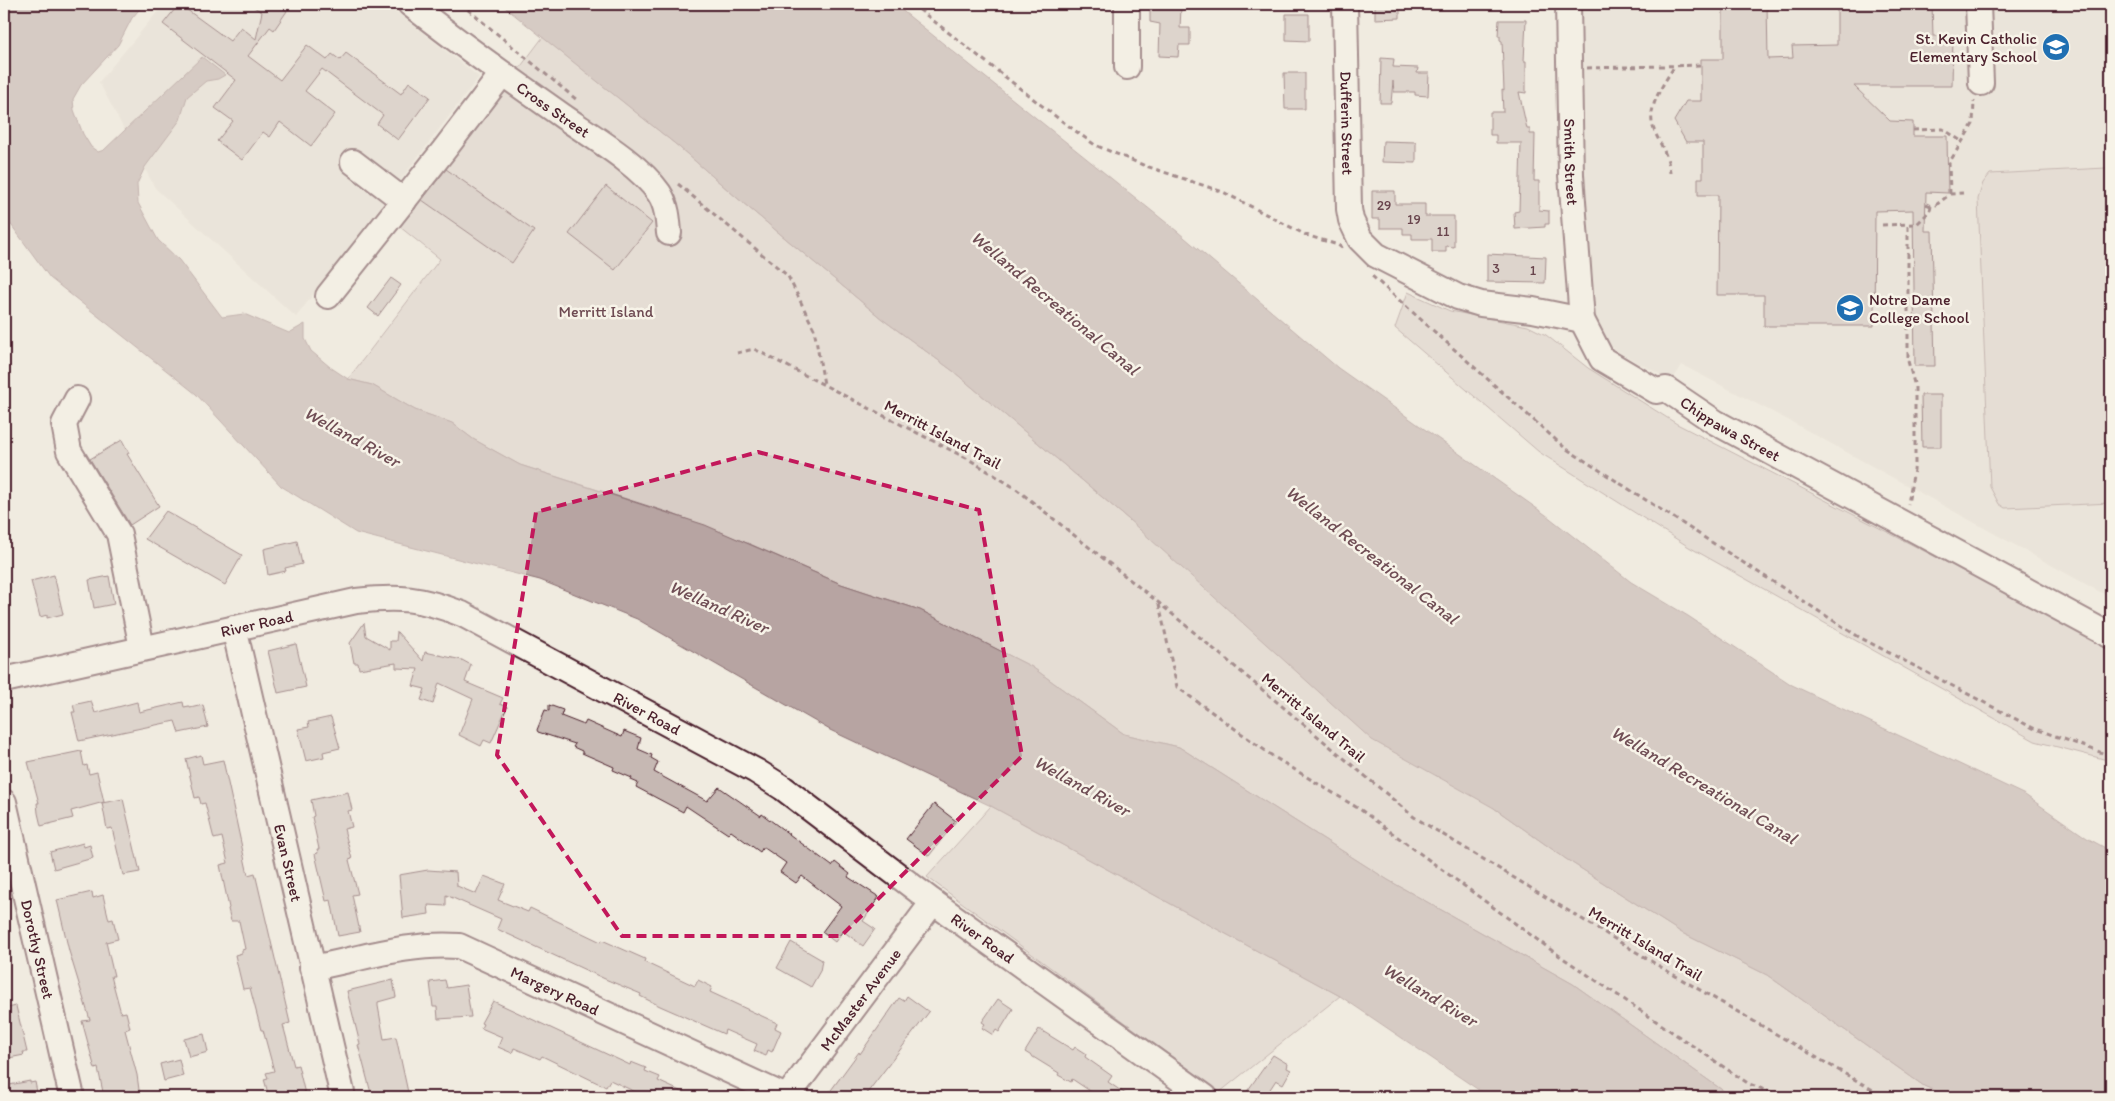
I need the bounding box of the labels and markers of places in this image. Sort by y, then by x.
place label: St. Kevin Catholic Elementary School [1909,29,2037,66]
school or university icon: St. Kevin Catholic Elementary School [2041,32,2071,62]
place label: Notre Dame College School [1869,290,1970,327]
school or university icon: Notre Dame College School [1835,293,1865,323]

